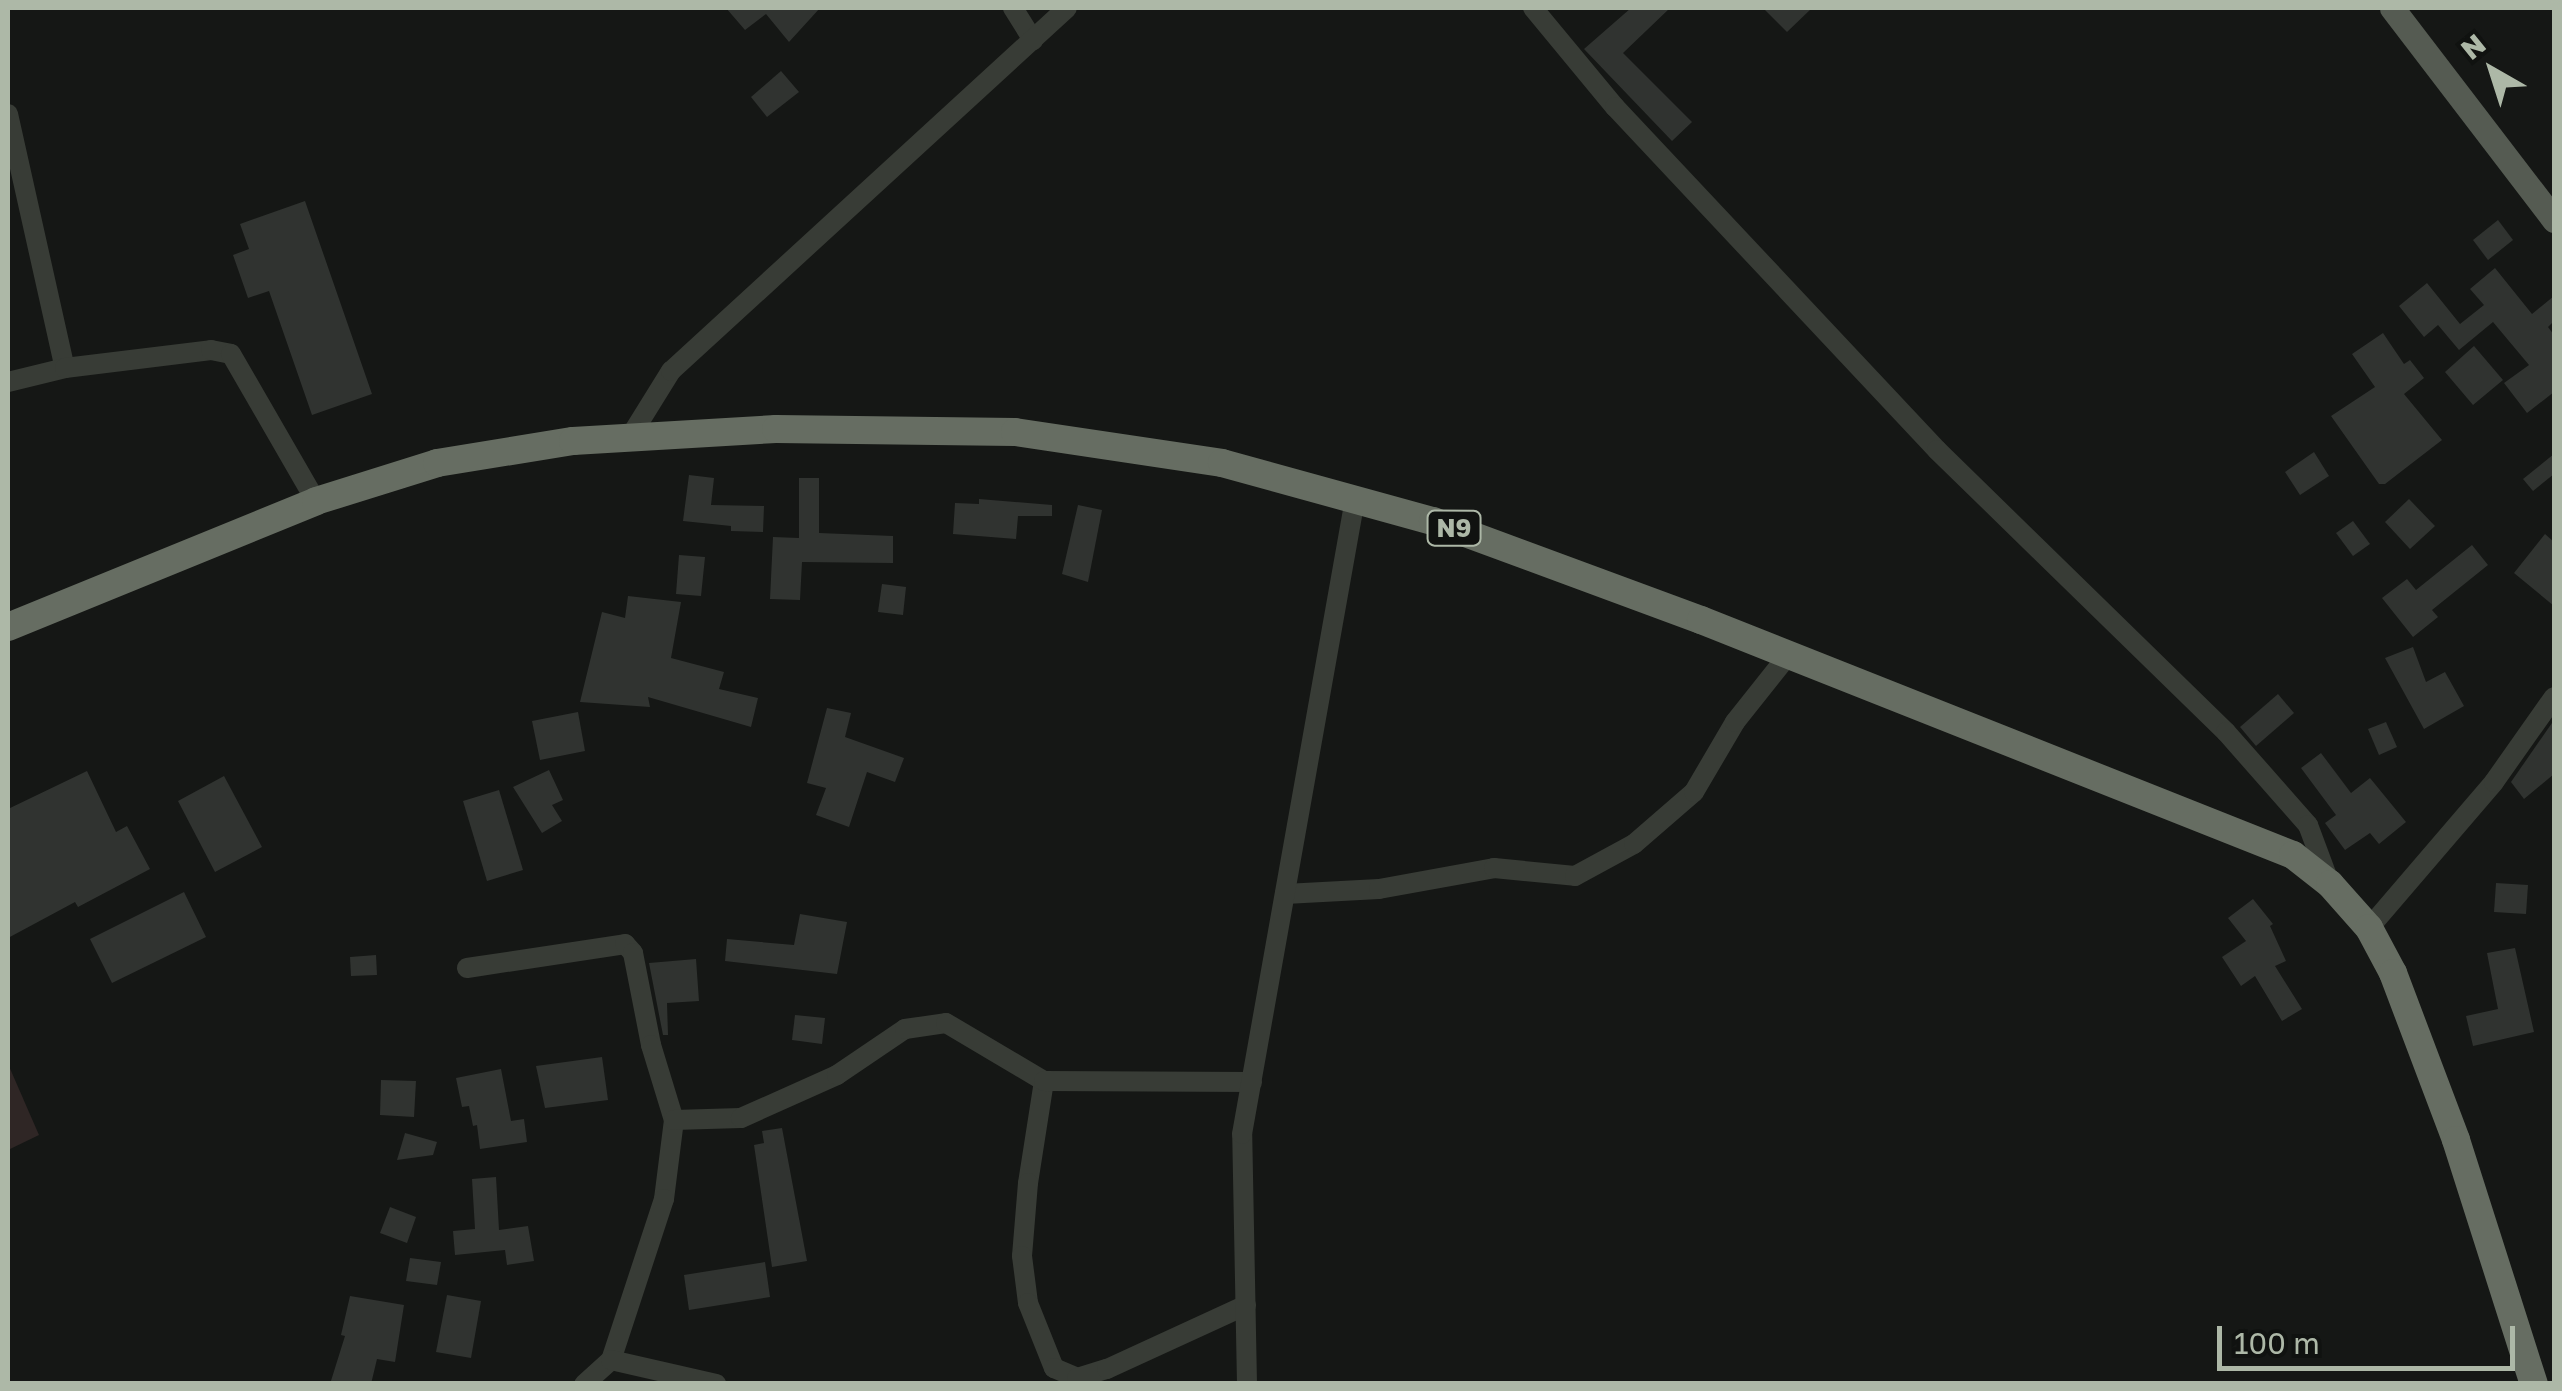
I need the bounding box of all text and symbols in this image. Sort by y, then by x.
north arrow [2442,20,2542,120]
text: N [2454,27,2491,66]
road number: N9 [1426,508,1482,548]
scale bar [2222,1306,2520,1368]
text: 100 m [2234,1325,2320,1361]

